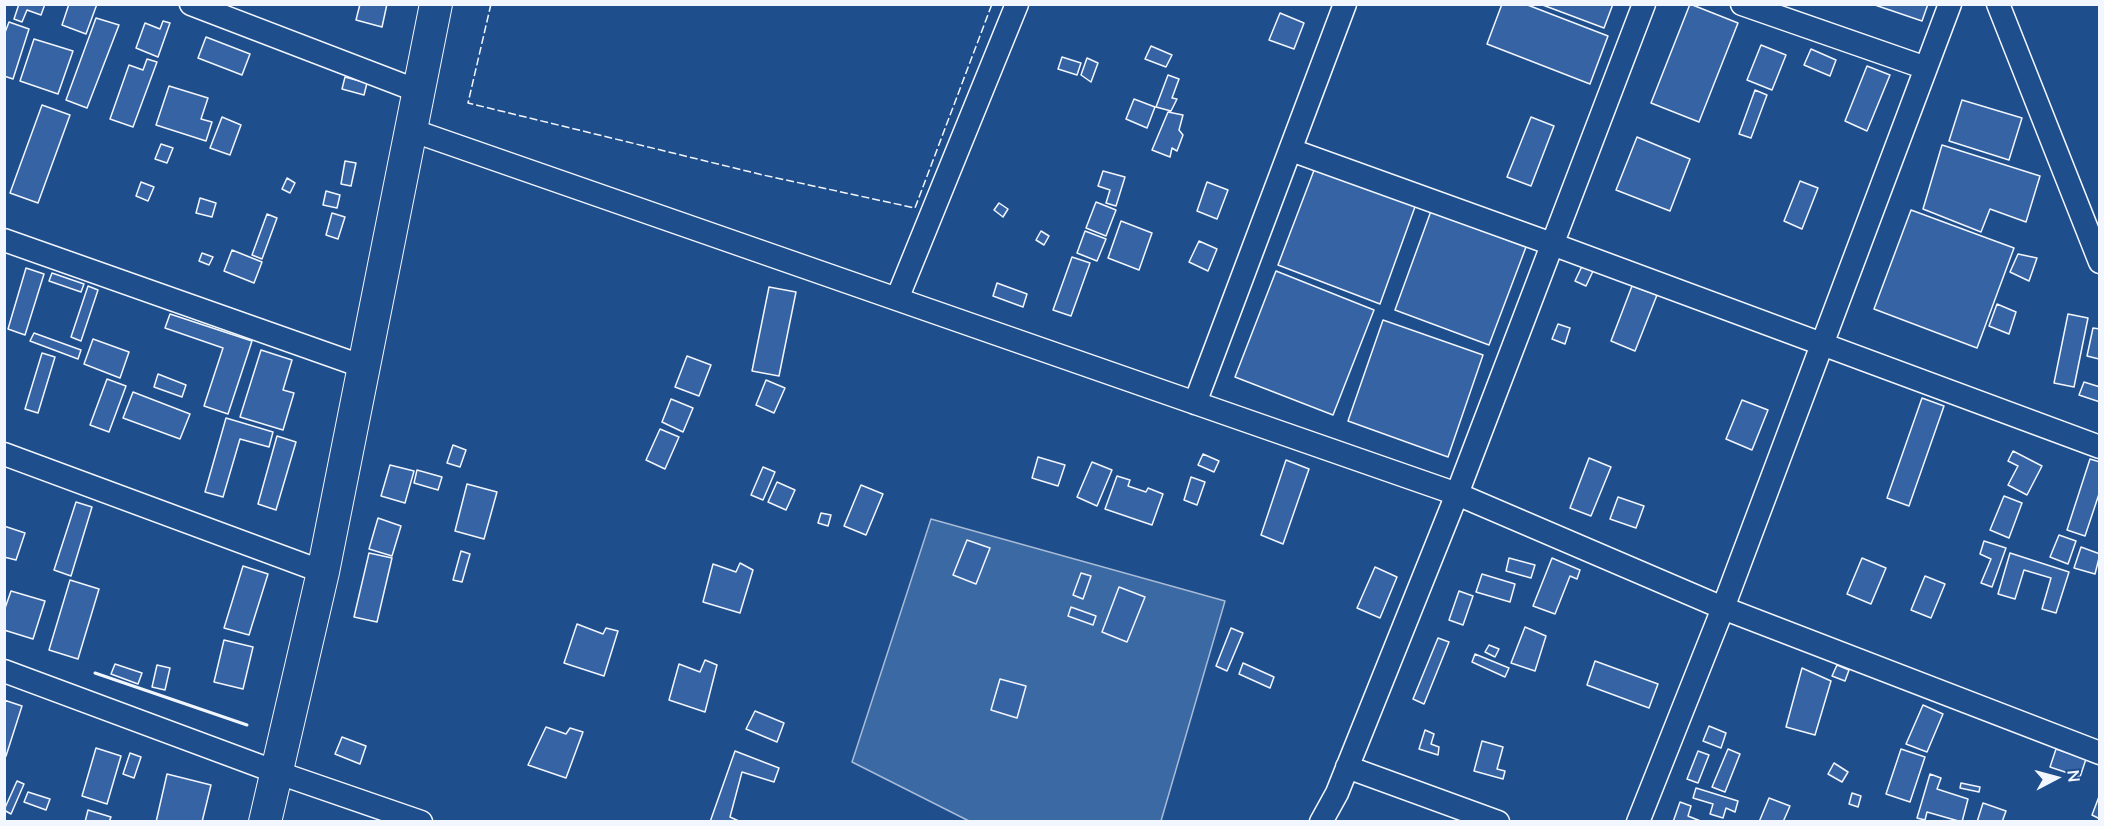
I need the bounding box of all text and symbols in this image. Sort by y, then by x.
north arrow [2026,748,2086,808]
text: N [2064,769,2084,783]

